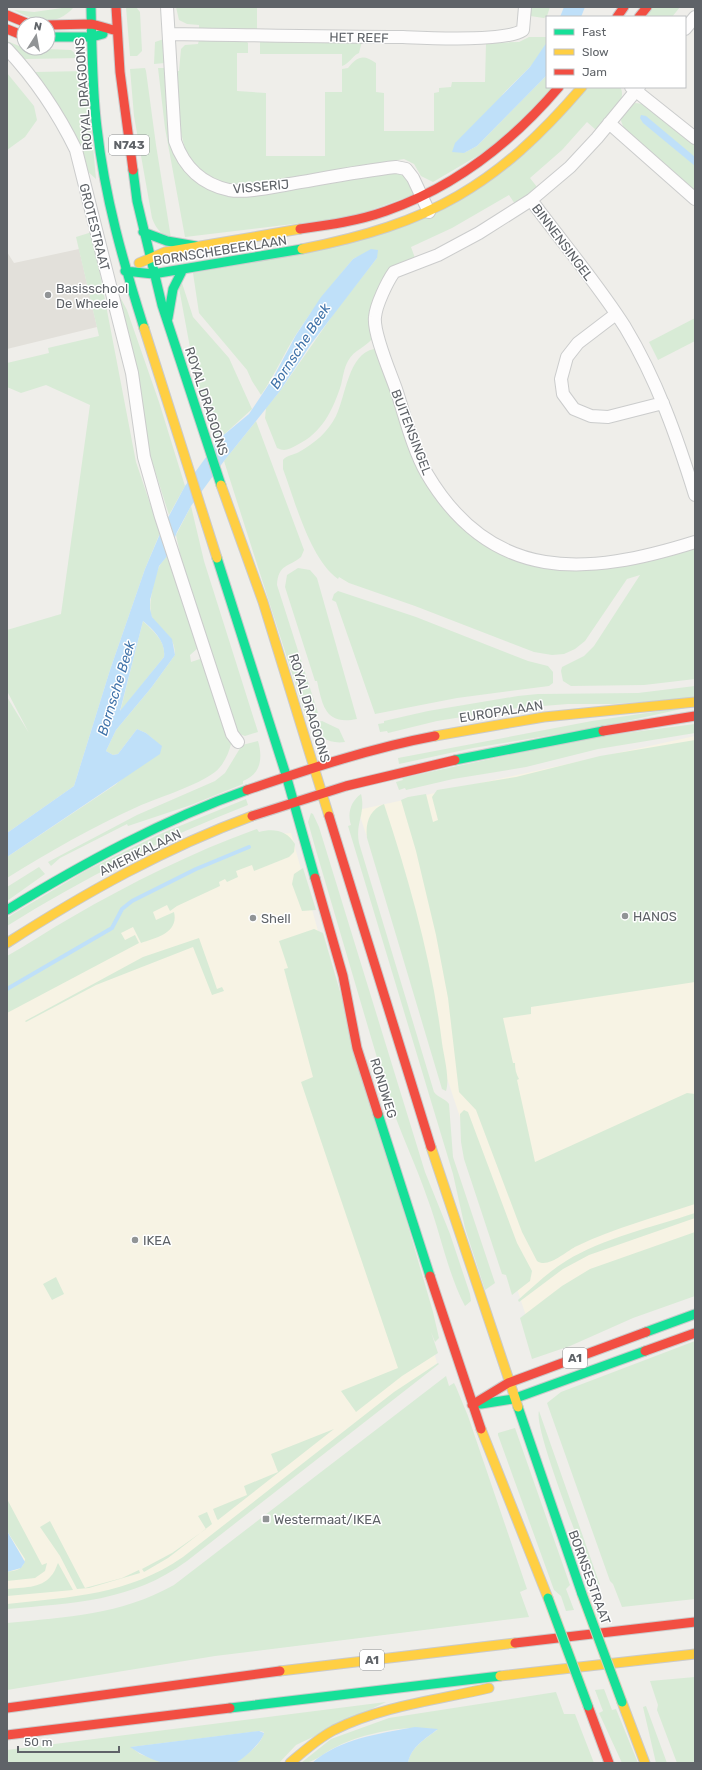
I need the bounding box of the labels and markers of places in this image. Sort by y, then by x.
place label: Basisschool De Wheele [56,281,128,311]
marker: Basisschool De Wheele [43,290,53,300]
place label: HANOS [633,909,677,924]
place label: Shell [261,911,291,926]
marker: HANOS [620,911,630,921]
marker: Shell [248,913,258,923]
place label: IKEA [143,1233,171,1248]
marker: IKEA [130,1235,140,1245]
place label: Westermaat/IKEA [274,1512,381,1527]
marker: Westermaat/IKEA [261,1514,271,1524]

